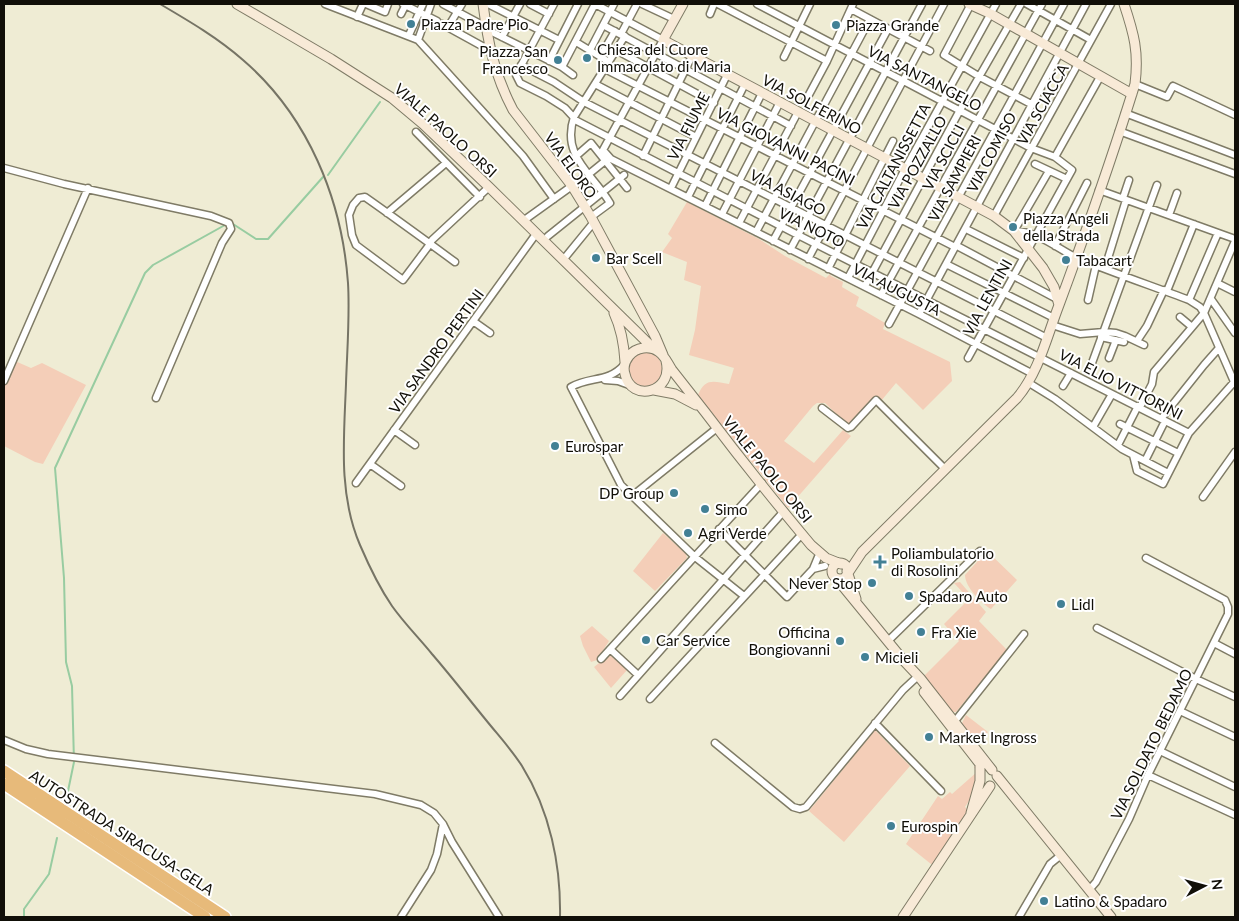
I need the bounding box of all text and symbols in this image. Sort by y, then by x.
place label: Piazza Padre Pio [421,15,528,33]
place label: Piazza Grande [846,16,939,34]
marker: Piazza Padre Pio [405,18,417,30]
marker: Piazza Grande [830,19,842,31]
place label: Chiesa del Cuore Immacolato di Maria [597,40,731,75]
street label: VIA SANTANGELO [865,41,985,115]
place label: Piazza San Francesco [479,42,548,77]
marker: Chiesa del Cuore Immacolato di Maria [581,52,593,64]
marker: Piazza San Francesco [552,54,564,66]
street label: VIA SCIACCA [1012,60,1072,148]
street label: VIA SOLFERINO [759,70,865,138]
street label: VIALE PAOLO ORSI [391,79,501,181]
street label: VIA FIUME [663,89,713,163]
street label: VIA CALTANISSETTA [852,99,934,232]
street label: VIA GIOVANNI PACINI [714,103,858,189]
street label: VIA COMISO [962,109,1020,195]
street label: VIA POZZALLO [884,112,950,212]
street label: VIA SCICLI [918,121,968,193]
street label: VIA ELORO [541,129,601,201]
street label: VIA SAMPIERI [924,132,984,224]
street label: VIA ASIAGO [747,165,829,219]
street label: VIA NOTO [776,203,848,251]
place label: Piazza Angeli della Strada [1023,209,1109,244]
marker: Piazza Angeli della Strada [1007,221,1019,233]
place label: Bar Scell [606,249,662,267]
place label: Tabacart [1076,251,1133,269]
marker: Bar Scell [590,252,602,264]
marker: Tabacart [1060,254,1072,266]
street label: VIA LENTINI [959,256,1015,338]
street label: VIA AUGUSTA [850,259,945,319]
street label: VIA SANDRO PERTINI [385,285,487,417]
street label: VIA ELIO VITTORINI [1056,345,1186,423]
street label: VIALE PAOLO ORSI [720,412,816,526]
place label: Eurospar [565,437,624,455]
marker: Eurospar [549,440,561,452]
place label: DP Group [599,484,664,502]
marker: DP Group [668,487,680,499]
place label: Simo [715,500,748,518]
marker: Simo [699,503,711,515]
place label: Agri Verde [698,524,767,542]
marker: Agri Verde [682,527,694,539]
place label: Poliambulatorio di Rosolini [891,544,994,579]
marker: Poliambulatorio di Rosolini [873,555,887,569]
place label: Never Stop [789,574,862,592]
marker: Never Stop [866,577,878,589]
place label: Spadaro Auto [919,587,1008,605]
marker: Spadaro Auto [903,590,915,602]
place label: Lidl [1071,595,1094,613]
marker: Lidl [1055,598,1067,610]
place label: Officina Bongiovanni [748,623,830,658]
place label: Fra Xie [931,623,977,641]
marker: Fra Xie [915,626,927,638]
place label: Car Service [656,631,730,649]
marker: Car Service [640,634,652,646]
marker: Officina Bongiovanni [834,635,846,647]
place label: Micieli [875,648,918,666]
marker: Micieli [859,651,871,663]
street label: VIA SOLDATO BEDAMO [1107,666,1195,822]
place label: Market Ingross [939,728,1037,746]
marker: Market Ingross [923,731,935,743]
street label: AUTOSTRADA SIRACUSA-GELA [26,766,218,899]
place label: Eurospin [901,817,958,835]
marker: Eurospin [885,820,897,832]
north arrow [1179,861,1229,911]
text: N [1208,878,1226,891]
place label: Latino & Spadaro [1054,892,1167,910]
marker: Latino & Spadaro [1038,895,1050,907]

